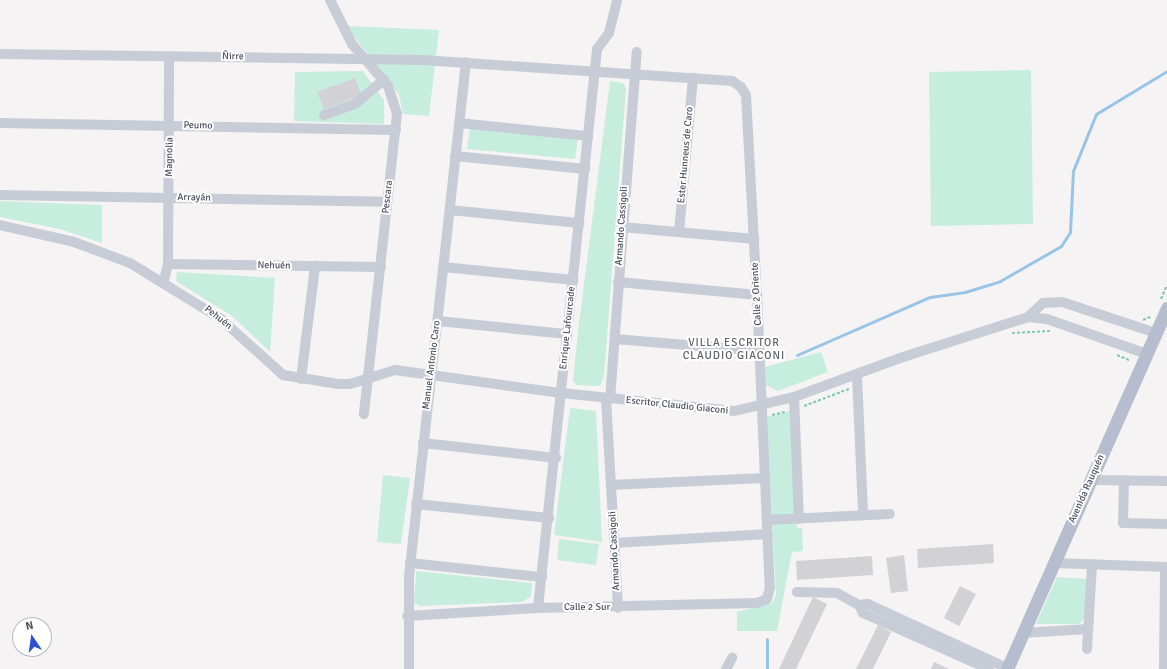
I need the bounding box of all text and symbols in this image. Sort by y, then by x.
street label: Ñirre [222,51,244,63]
street label: Ester Hunneus de Caro [676,106,696,204]
street label: Peumo [183,120,213,132]
street label: Magnolia [164,137,176,177]
street label: Pescara [380,180,396,214]
street label: Armando Cassigoli [613,186,631,266]
street label: Arrayán [177,192,211,204]
street label: Nehuén [257,260,291,272]
street label: Calle 2 Oriente [749,262,765,326]
street label: Enrique Lafourcade [558,286,578,370]
street label: Pehuén [202,303,234,333]
street label: Manuel Antonio Caro [421,320,443,410]
district label: VILLA ESCRITOR CLAUDIO GIACONI [683,337,785,363]
street label: Escritor Claudio Giaconi [625,395,729,417]
street label: Avenida Rauquén [1067,453,1107,525]
street label: Armando Cassigoli [607,511,623,591]
street label: Calle 2 Sur [564,602,610,614]
north arrow [12,617,52,657]
text: N [24,619,35,633]

